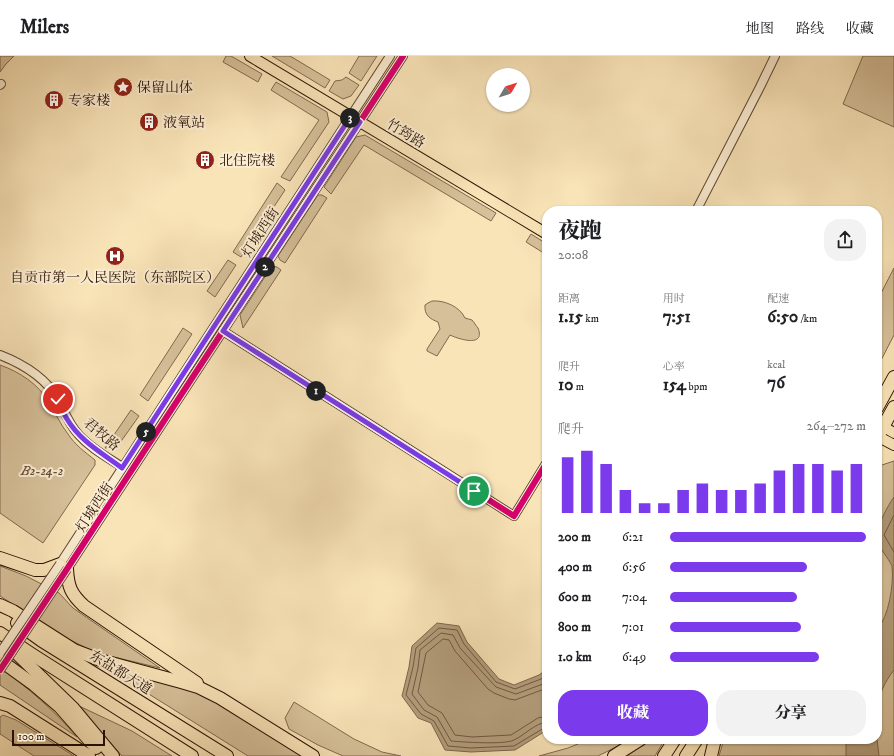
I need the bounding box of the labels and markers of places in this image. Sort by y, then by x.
place icon: 保留山体 [112,76,134,98]
place label: 保留山体 [137,79,193,97]
building icon: 专家楼 [43,89,65,111]
place label: 专家楼 [68,92,110,110]
pin: 3 [340,108,360,128]
building icon: 液氧站 [138,111,160,133]
place label: 液氧站 [163,114,205,132]
building icon: 北住院楼 [194,149,216,171]
place label: 北住院楼 [219,152,275,170]
hospital icon: 自贡市第一人民医院（东部院区） [104,245,126,267]
pin: 2 [255,257,275,277]
place label: 自贡市第一人民医院（东部院区） [10,269,220,287]
pin: 1 [306,381,326,401]
pin [41,382,75,416]
pin: 5 [136,422,156,442]
pin [457,474,491,508]

